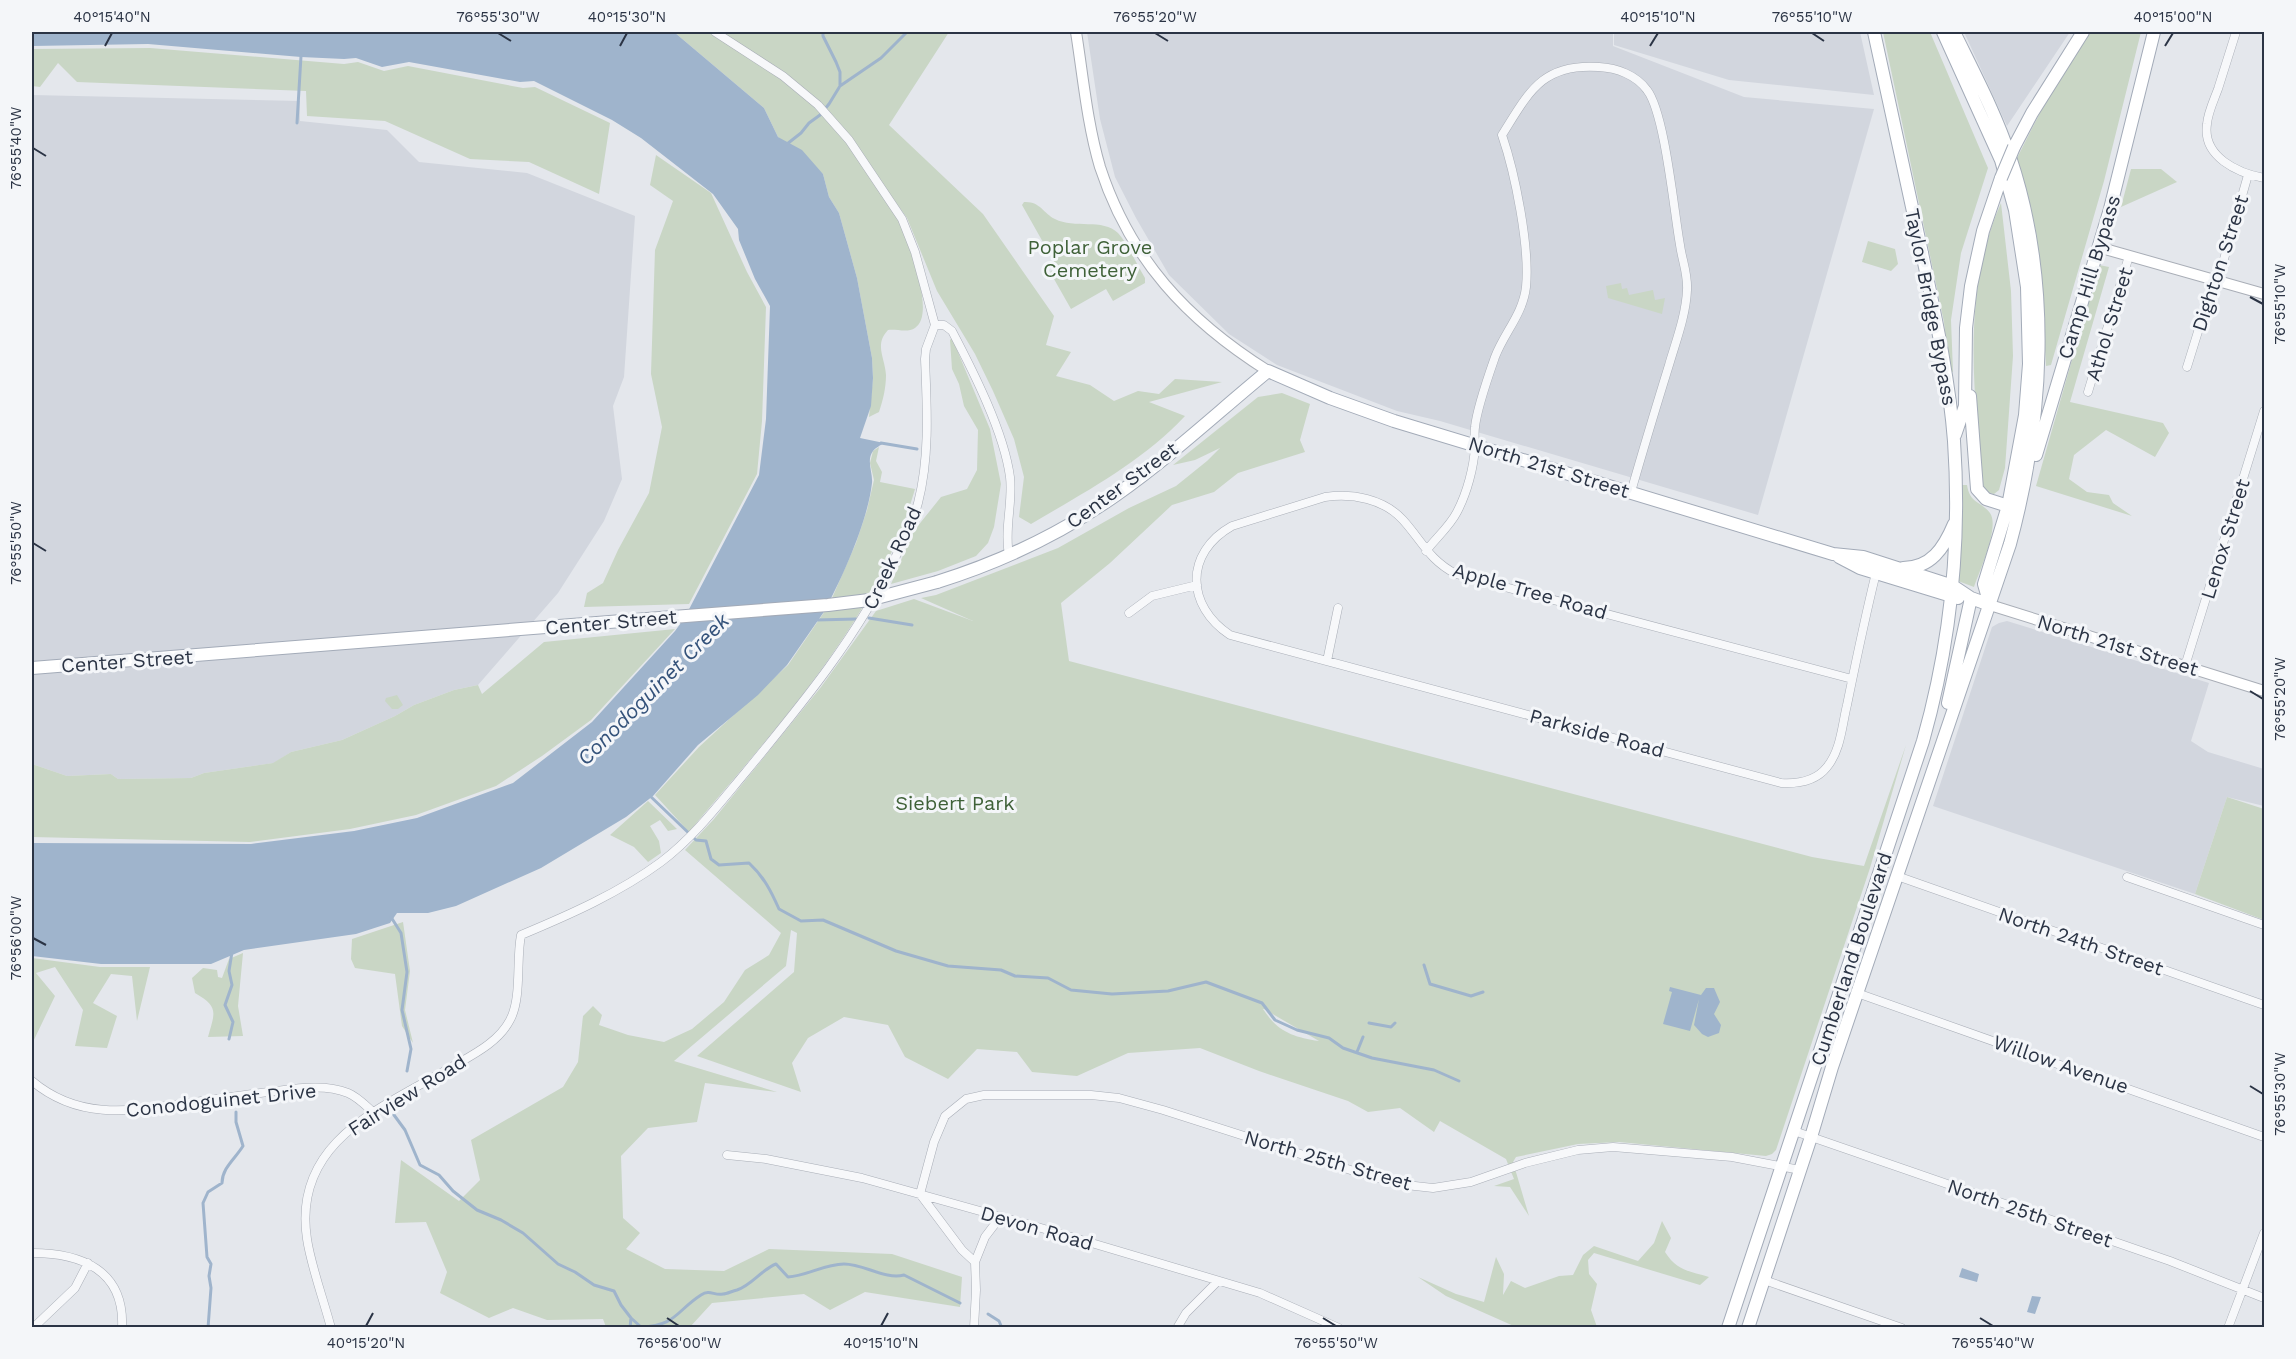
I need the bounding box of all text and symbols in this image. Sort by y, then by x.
text: 40°15'40"N [73,8,151,26]
text: 76°55'30"W [456,8,540,26]
text: 40°15'30"N [588,8,666,26]
text: 76°55'20"W [1113,8,1197,26]
text: 40°15'10"N [1620,8,1696,26]
text: 76°55'10"W [1772,8,1852,26]
text: 40°15'00"N [2133,8,2213,26]
text: 76°55'40"W [7,107,25,189]
street label: Dighton Street [2187,191,2254,334]
street label: Camp Hill Bypass [2053,192,2125,362]
street label: Taylor Bridge Bypass [1900,206,1962,408]
park label: Poplar Grove Cemetery [1028,235,1152,282]
street label: Athol Street [2080,264,2138,384]
text: 76°55'10"W [2271,264,2289,344]
street label: North 21st Street [1466,431,1633,503]
street label: Center Street [1061,436,1183,534]
street label: Lenox Street [2195,475,2255,602]
text: 76°55'50"W [7,501,25,585]
street label: Creek Road [858,503,926,613]
street label: Apple Tree Road [1450,557,1610,625]
street label: Center Street [544,604,678,640]
water label: Conodoguinet Creek [572,607,735,770]
street label: North 21st Street [2035,609,2202,681]
street label: Center Street [60,644,194,678]
text: 76°55'20"W [2271,657,2289,741]
street label: Parkside Road [1527,703,1667,763]
park label: Siebert Park [895,791,1015,815]
street label: Cumberland Boulevard [1805,849,1897,1069]
text: 76°56'00"W [7,896,25,980]
street label: North 24th Street [1995,902,2167,981]
street label: Willow Avenue [1990,1030,2132,1098]
street label: Fairview Road [343,1049,471,1141]
text: 76°55'30"W [2271,1052,2289,1136]
street label: Conodoguinet Drive [125,1078,317,1122]
street label: North 25th Street [1242,1125,1415,1196]
street label: North 25th Street [1944,1174,2116,1253]
street label: Devon Road [978,1200,1096,1256]
text: 40°15'20"N [327,1334,405,1352]
text: 76°56'00"W [637,1334,721,1352]
text: 40°15'10"N [843,1334,919,1352]
text: 76°55'50"W [1294,1334,1378,1352]
text: 76°55'40"W [1952,1334,2034,1352]

